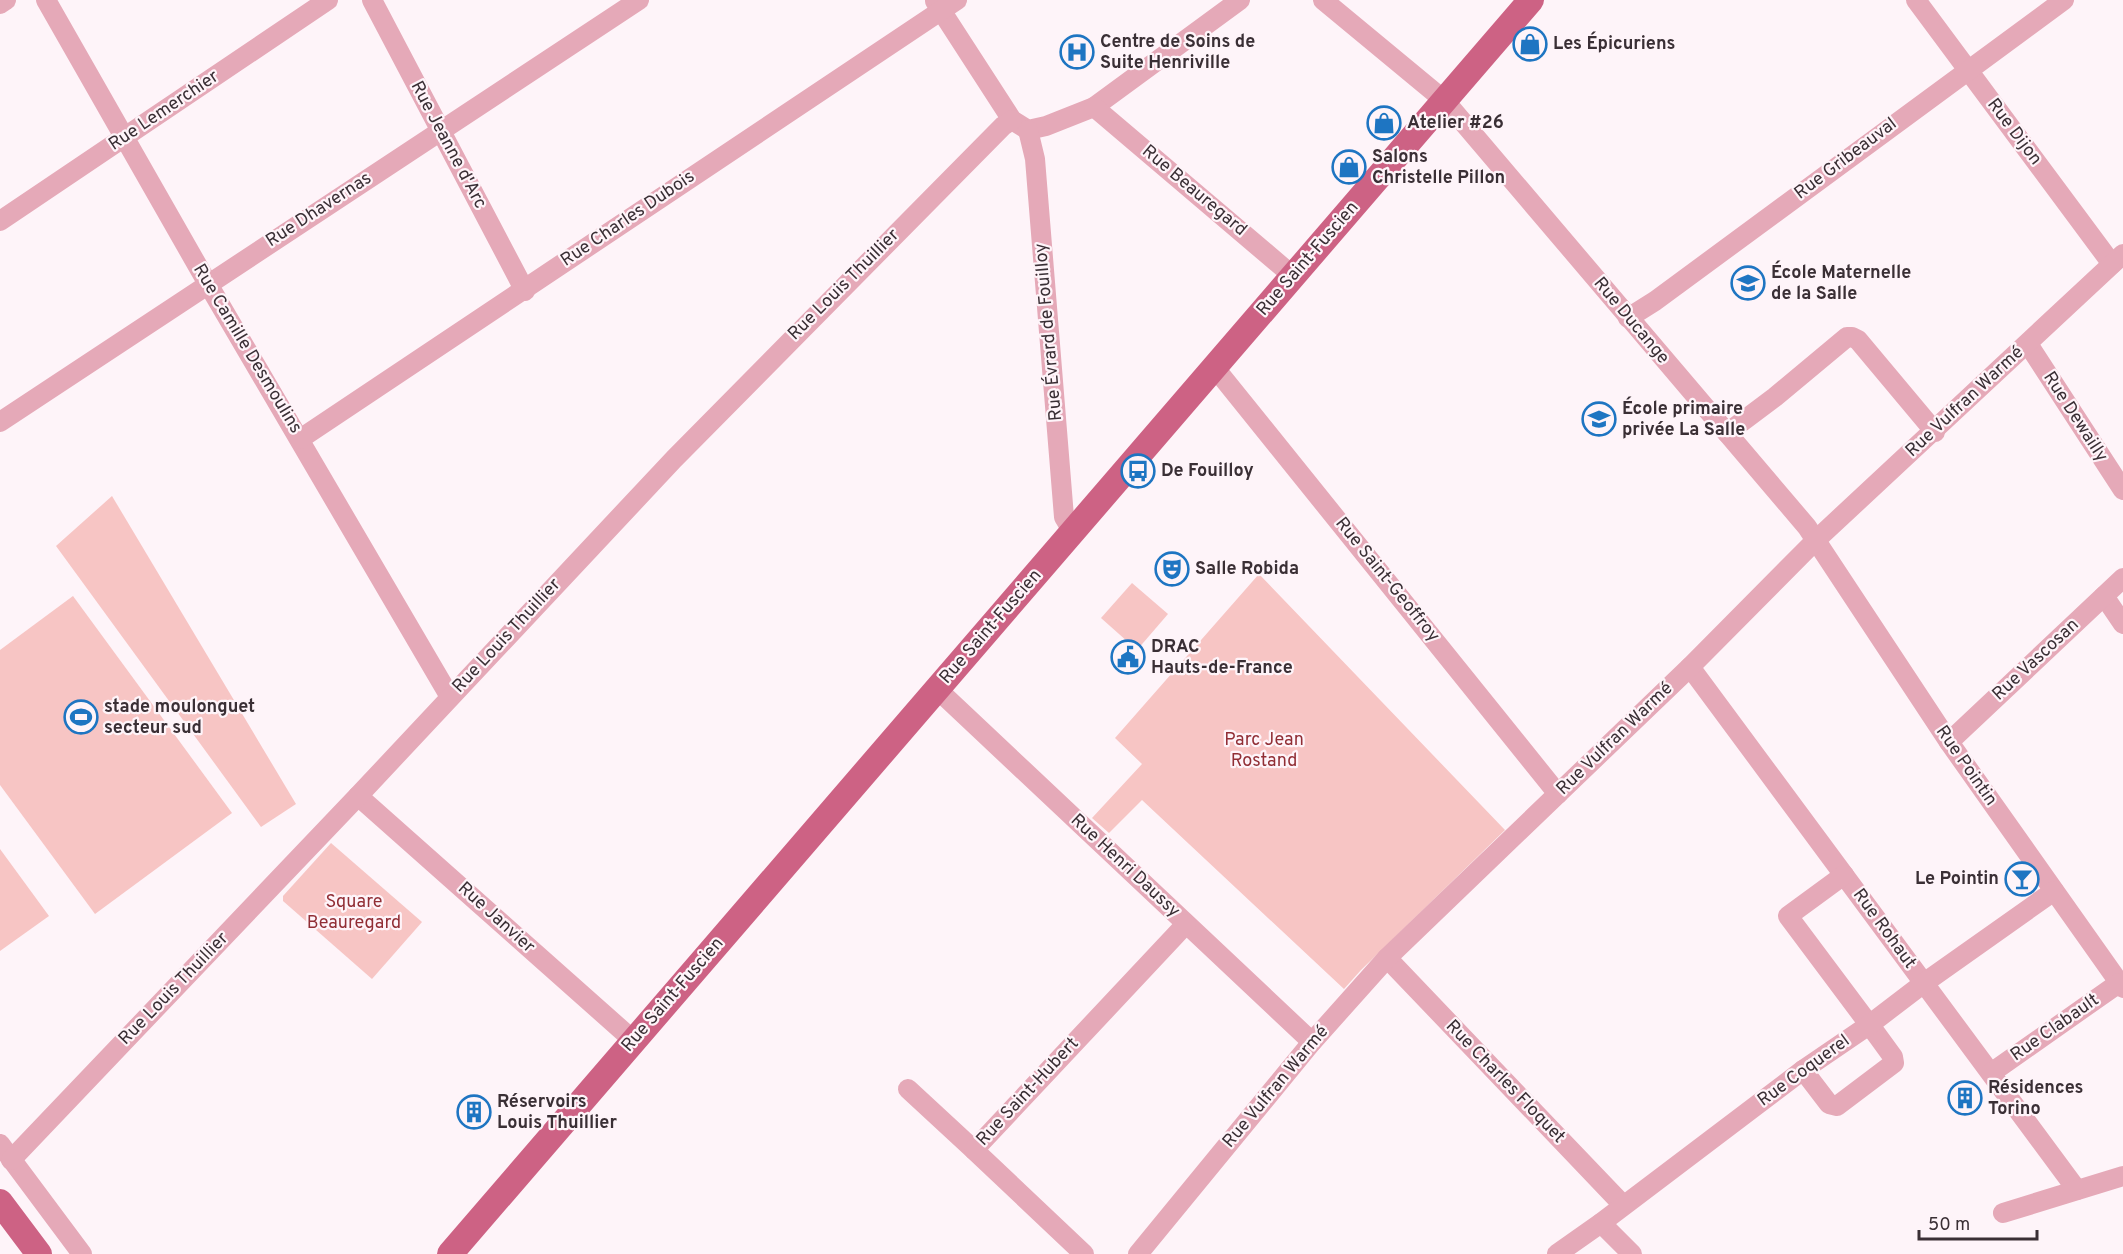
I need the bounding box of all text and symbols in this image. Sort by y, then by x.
shop icon: Les Épicuriens [1512,26,1548,62]
place label: Centre de Soins de Suite Henriville [1100,31,1255,75]
place label: Les Épicuriens [1553,31,1675,56]
hospital icon: Centre de Soins de Suite Henriville [1059,34,1095,70]
street label: Rue Lemerchier [104,66,224,156]
street label: Rue Jeanne d'Arc [405,77,491,213]
street label: Rue Dijon [1981,94,2047,170]
shop icon: Atelier #26 [1366,105,1402,141]
place label: Atelier #26 [1407,112,1504,135]
street label: Rue Gribeauval [1790,113,1902,205]
street label: Rue Beauregard [1137,140,1251,242]
place label: Salons Christelle Pillon [1372,146,1505,190]
shop icon: Salons Christelle Pillon [1331,149,1367,185]
street label: Rue Charles Dubois [557,166,699,272]
street label: Rue Dhavernas [262,167,376,253]
street label: Rue Saint-Fuscien [1252,197,1364,321]
street label: Rue Louis Thuillier [783,224,905,346]
street label: Rue Évrard de Fouilloy [1028,242,1068,422]
street label: Rue Camille Desmoulins [187,260,307,438]
place label: École Maternelle de la Salle [1771,260,1911,306]
school or university icon: École Maternelle de la Salle [1730,265,1766,301]
street label: Rue Ducange [1588,273,1674,369]
street label: Rue Vulfran Warmé [1901,341,2029,463]
street label: Rue Dewailly [2037,368,2113,466]
place label: École primaire privée La Salle [1622,396,1745,442]
school or university icon: École primaire privée La Salle [1581,401,1617,437]
bus stop icon: De Fouilloy [1120,453,1156,489]
place label: De Fouilloy [1161,460,1254,483]
street label: Rue Saint-Geoffroy [1330,513,1444,647]
theatre icon: Salle Robida [1154,551,1190,587]
place label: Salle Robida [1195,558,1299,581]
street label: Rue Saint-Fuscien [935,565,1047,689]
street label: Rue Louis Thuillier [448,574,566,698]
street label: Rue Vascosan [1988,614,2084,706]
place label: DRAC Hauts-de-France [1151,636,1293,680]
public building icon: DRAC Hauts-de-France [1110,639,1146,675]
street label: Rue Vulfran Warmé [1552,678,1678,800]
place label: stade moulonguet secteur sud [104,696,255,740]
sports icon: stade moulonguet secteur sud [63,699,99,735]
street label: Rue Pointin [1930,721,2002,811]
park label: Parc Jean Rostand [1224,729,1304,773]
street label: Rue Henri Daussy [1065,809,1185,923]
bar icon: Le Pointin [2004,861,2040,897]
place label: Le Pointin [1915,868,1999,891]
street label: Rue Janvier [453,877,539,959]
street label: Rue Rohaut [1847,884,1921,974]
park label: Square Beauregard [307,891,401,935]
street label: Rue Louis Thuillier [114,928,234,1050]
street label: Rue Saint-Fuscien [617,933,729,1057]
street label: Rue Clabault [2006,989,2104,1067]
street label: Rue Charles Floquet [1440,1015,1570,1149]
street label: Rue Vulfran Warmé [1218,1021,1334,1153]
street label: Rue Coquerel [1753,1030,1855,1112]
street label: Rue Saint-Hubert [972,1033,1084,1151]
place label: Résidences Torino [1988,1077,2083,1121]
building icon: Résidences Torino [1947,1080,1983,1116]
place label: Réservoirs Louis Thuillier [497,1091,617,1135]
building icon: Réservoirs Louis Thuillier [456,1094,492,1130]
scale bar [1919,1203,2038,1241]
text: 50 m [1928,1214,1970,1237]

